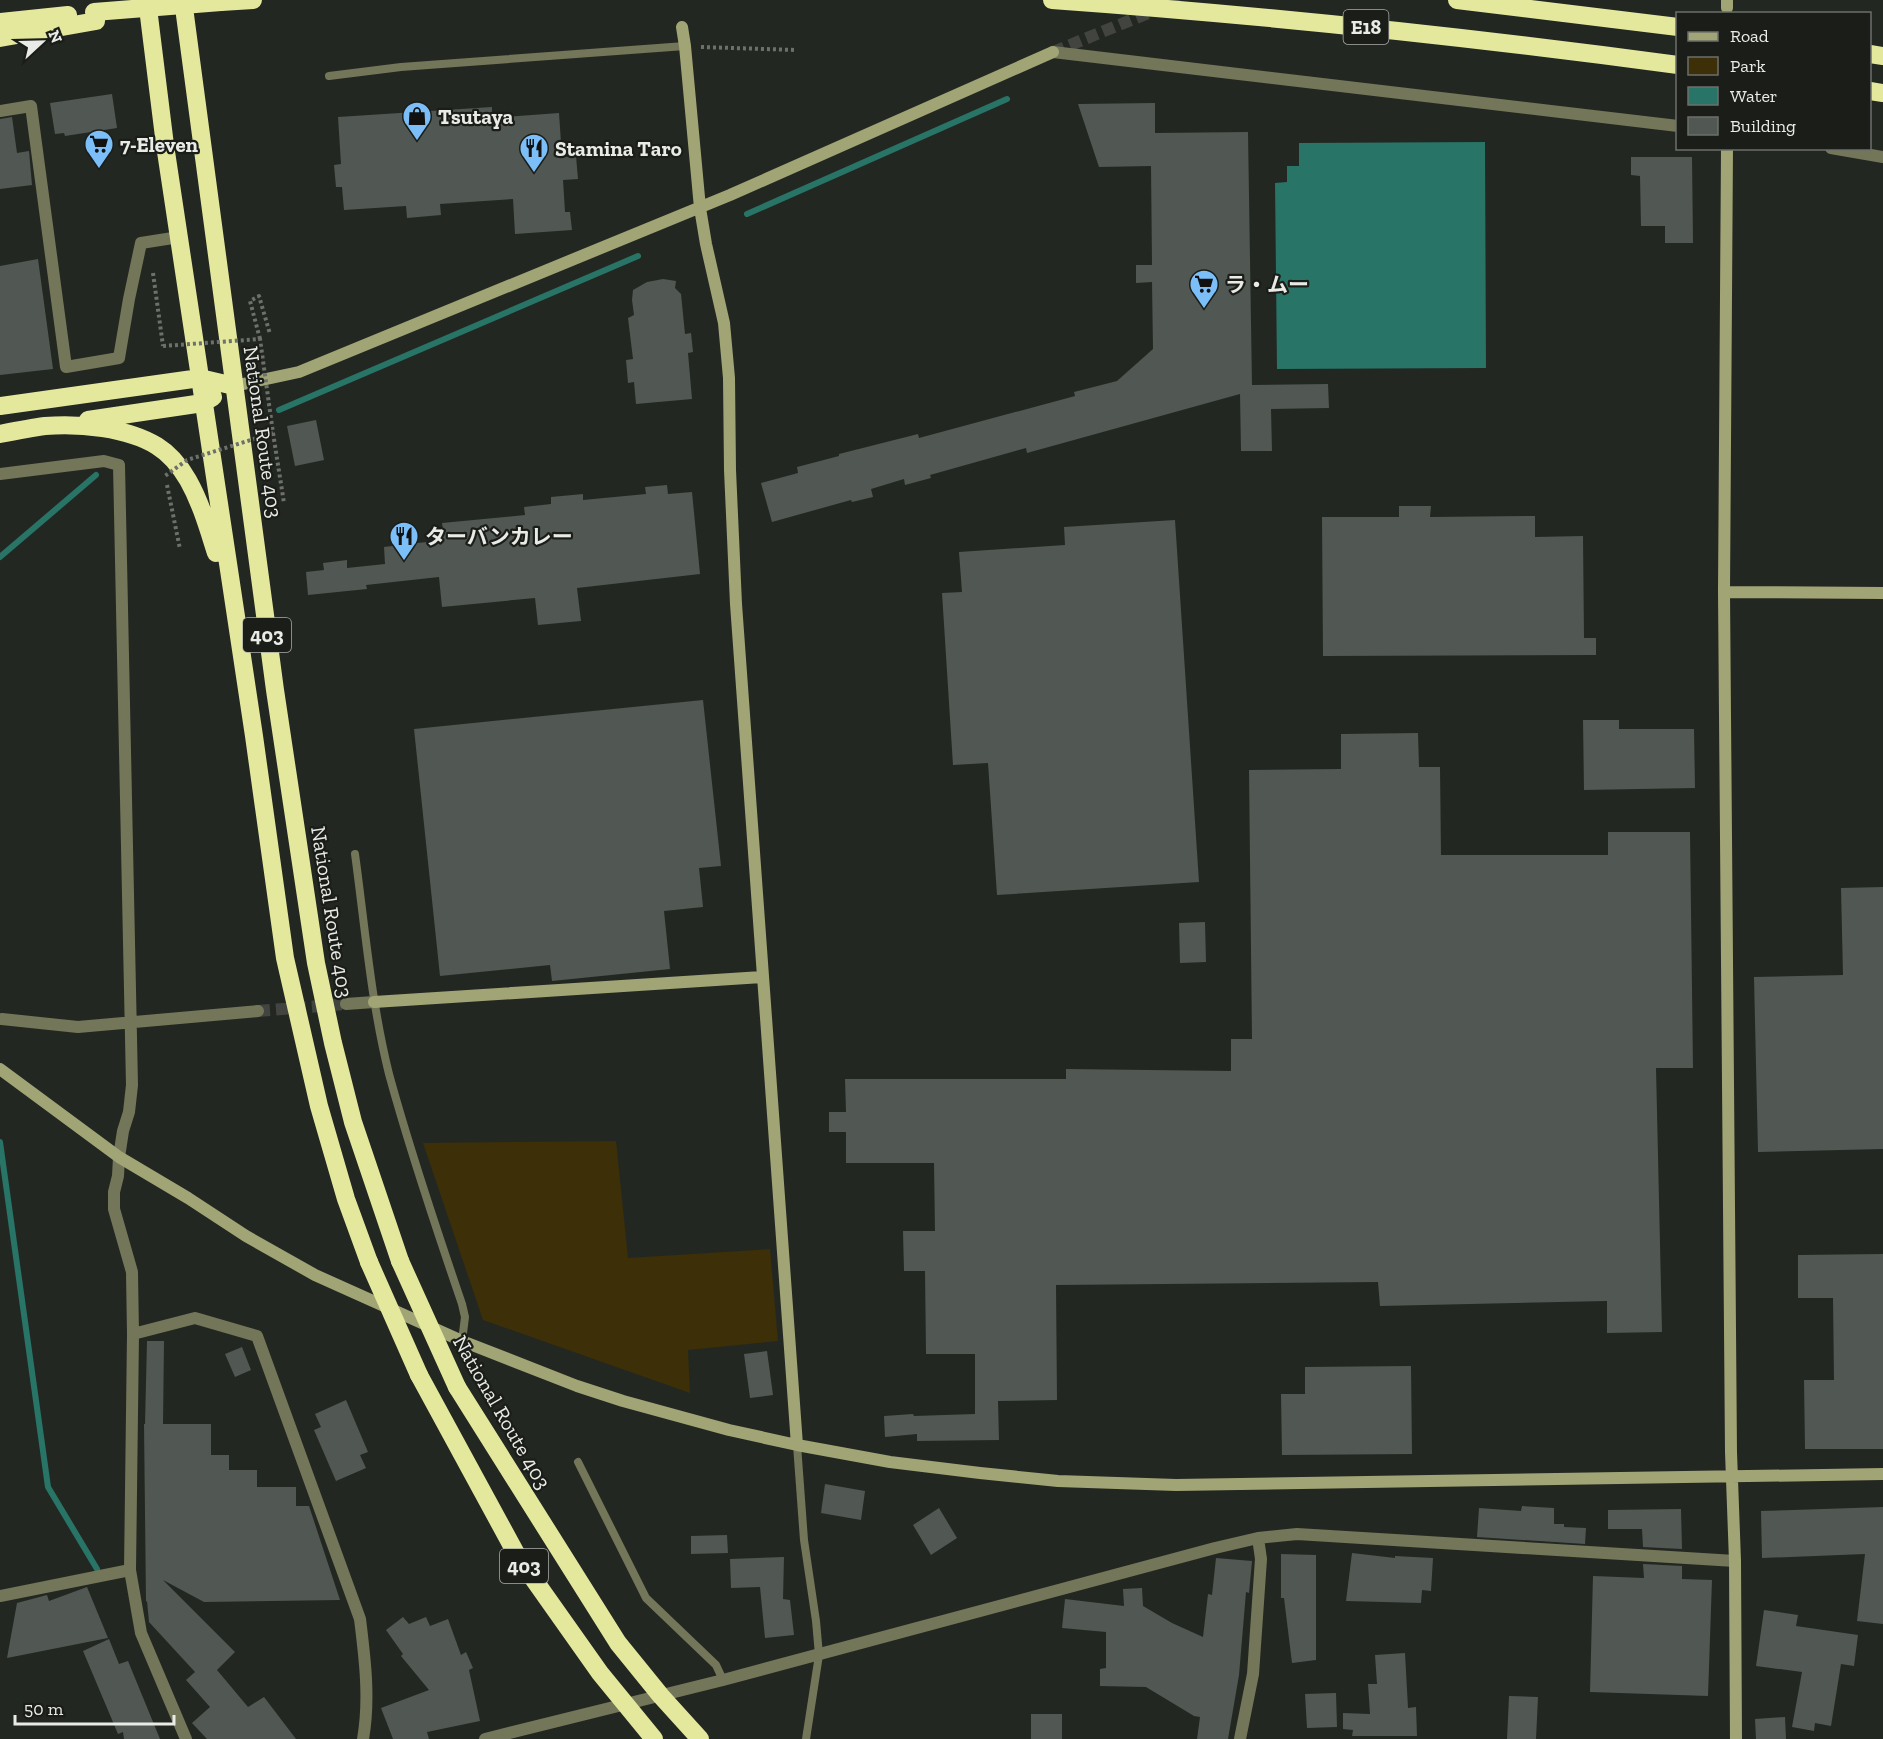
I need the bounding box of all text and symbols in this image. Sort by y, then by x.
road number: E18 [1344,10,1388,44]
north arrow [12,12,72,72]
legend [1676,12,1871,150]
text: Road [1730,25,1769,47]
text: N [44,27,67,46]
text: Park [1730,55,1766,77]
text: Water [1730,85,1777,107]
shop icon: Tsutaya [401,100,433,142]
place label: Tsutaya [438,104,514,129]
text: Building [1730,115,1796,137]
supermarket icon: 7-Eleven [83,128,115,170]
place label: 7-Eleven [120,132,199,157]
restaurant icon: Stamina Taro [518,132,550,174]
place label: Stamina Taro [555,136,682,161]
supermarket icon: ラ・ムー [1188,268,1220,310]
place label: ラ・ムー [1225,272,1309,297]
street label: National Route 403 [239,344,287,520]
restaurant icon: ターバンカレー [388,520,420,562]
place label: ターバンカレー [425,524,573,549]
road number: 403 [243,618,291,652]
street label: National Route 403 [306,824,358,1000]
street label: National Route 403 [448,1331,556,1493]
road number: 403 [500,1549,548,1583]
scale bar [15,1688,174,1726]
text: 50 m [24,1698,64,1720]

